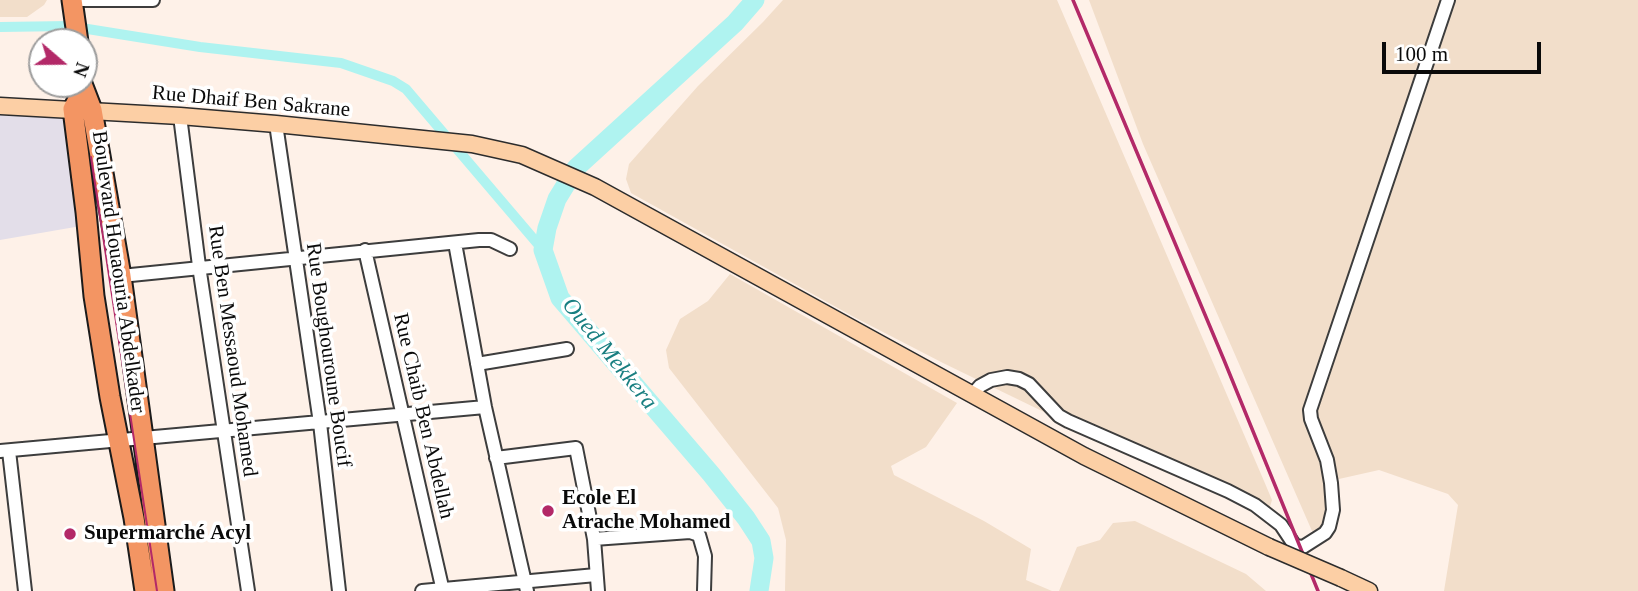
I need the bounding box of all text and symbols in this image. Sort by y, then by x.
north arrow [28,28,98,98]
scale bar [1386,28,1545,72]
text: 100 m [1395,42,1448,66]
text: N [69,60,94,80]
street label: Rue Dhaif Ben Sakrane [144,80,358,124]
street label: Boulevard Houaouria Abdelkader [84,118,152,426]
street label: Rue Ben Messaoud Mohamed [200,210,264,492]
street label: Rue Boughouroune Boucif [299,233,357,477]
water label: Oued Mekkera [552,288,666,420]
street label: Rue Chaib Ben Abdellah [386,304,460,528]
place label: Ecole El Atrache Mohamed [562,486,735,536]
marker: Ecole El Atrache Mohamed [540,503,556,519]
place label: Supermarché Acyl [84,521,257,547]
marker: Supermarché Acyl [62,526,78,542]

